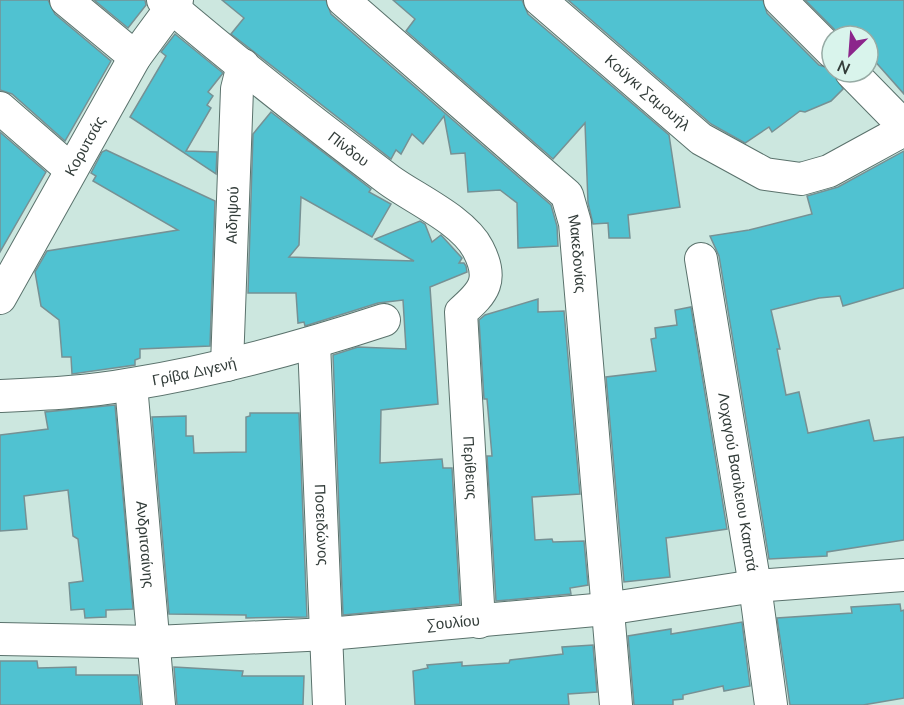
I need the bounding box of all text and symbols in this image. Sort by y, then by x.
north arrow [820,24,880,84]
street label: Κούγκι Σαμουήλ [600,50,695,136]
text: N [834,54,854,79]
street label: Κορυτσάς [60,113,110,180]
street label: Πίνδου [324,127,373,171]
street label: Αιδηψού [221,186,243,244]
street label: Μακεδονίας [563,212,591,294]
street label: Γρίβα Διγενή [150,353,238,390]
street label: Λοχαγού Βασίλειου Καποτά [713,391,762,573]
street label: Περίθειας [458,435,482,500]
street label: Ποσειδώνος [310,484,333,566]
street label: Ανδριτσαίνης [131,500,159,589]
street label: Σουλίου [426,610,481,635]

